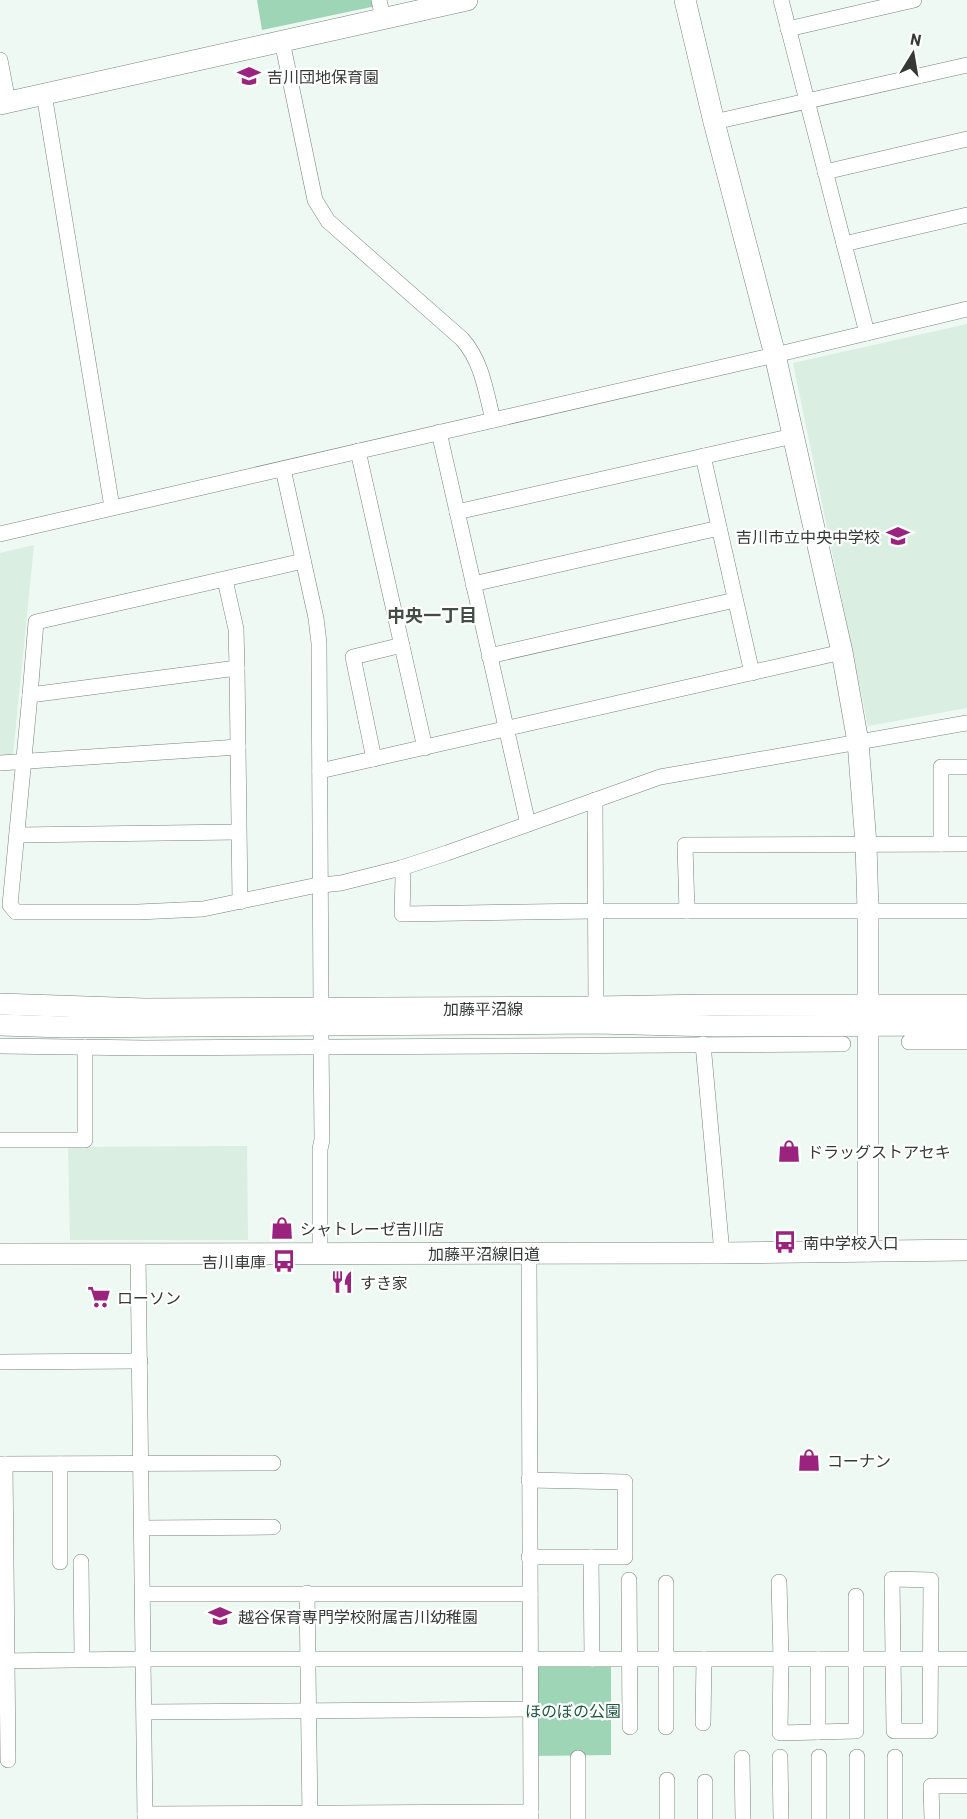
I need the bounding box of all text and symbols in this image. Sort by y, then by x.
north arrow [883,24,943,84]
text: N [909,28,923,49]
school or university icon: 吉川団地保育園 [236,63,262,89]
place label: 吉川団地保育園 [267,67,379,86]
school or university icon: 吉川市立中央中学校 [885,523,911,549]
place label: 吉川市立中央中学校 [736,527,880,546]
district label: 中央一丁目 [387,604,477,626]
street label: 加藤平沼線 [443,999,523,1018]
shop icon: ドラッグストアセキ [776,1138,802,1164]
place label: ドラッグストアセキ [807,1142,951,1161]
shop icon: シャトレーゼ吉川店 [269,1215,295,1241]
place label: シャトレーゼ吉川店 [300,1219,444,1238]
bus stop icon: 南中学校入口 [772,1229,798,1255]
place label: 南中学校入口 [803,1233,899,1252]
street label: 加藤平沼線旧道 [428,1244,540,1263]
bus stop icon: 吉川車庫 [271,1248,297,1274]
place label: 吉川車庫 [202,1252,266,1271]
restaurant icon: すき家 [329,1269,355,1295]
place label: すき家 [360,1273,408,1292]
supermarket icon: ローソン [86,1284,112,1310]
place label: ローソン [117,1288,181,1307]
shop icon: コーナン [796,1447,822,1473]
place label: コーナン [827,1451,891,1470]
school or university icon: 越谷保育専門学校附属吉川幼稚園 [207,1603,233,1629]
place label: 越谷保育専門学校附属吉川幼稚園 [238,1607,478,1626]
park label: ほのぼの公園 [525,1701,621,1720]

